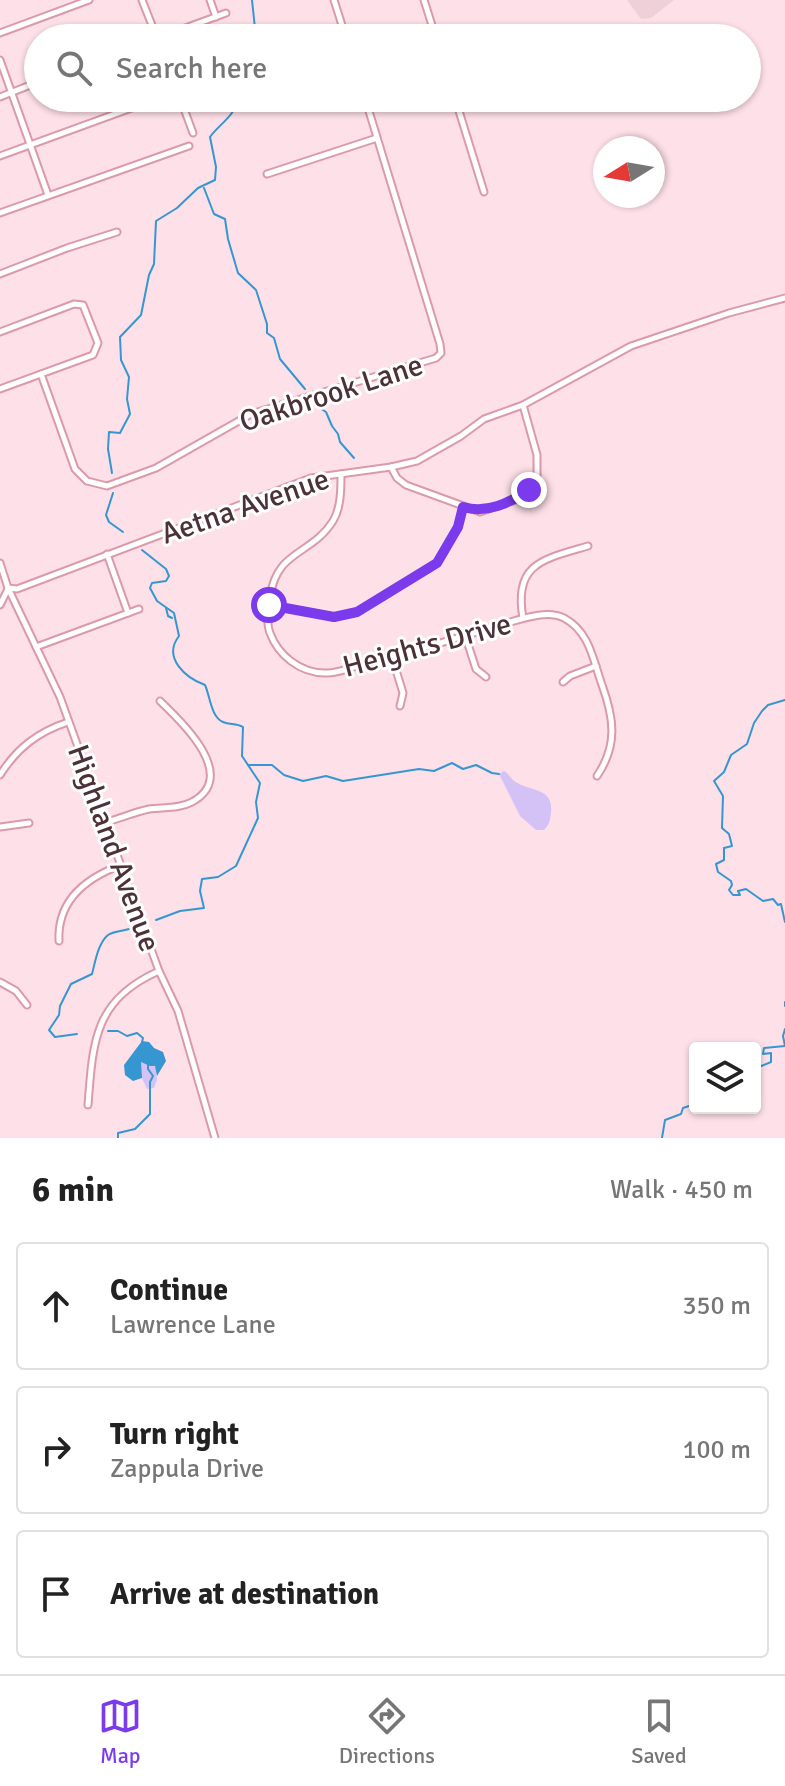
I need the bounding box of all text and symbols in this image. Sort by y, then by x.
search box [24,24,761,112]
icon: search [52,46,96,90]
text: Search here [116,50,267,87]
north arrow [593,136,665,208]
street label: Oakbrook Lane [235,346,428,441]
street label: Aetna Avenue [156,460,334,553]
route end [511,472,547,508]
route start [251,587,287,623]
street label: Heights Drive [339,605,515,686]
street label: Highland Avenue [59,740,168,957]
map controls [689,1042,761,1114]
button: layers [689,1042,761,1114]
text: 6 min [32,1169,114,1211]
text: Walk · 450 m [610,1174,753,1206]
text: Continue [110,1272,228,1309]
icon: ahead [34,1284,78,1328]
text: 350 m [682,1290,751,1322]
text: Lawrence Lane [110,1309,276,1341]
text: Turn right [110,1416,239,1453]
icon: right [34,1428,78,1472]
text: 100 m [682,1434,751,1466]
text: Zappula Drive [110,1453,264,1485]
icon: arrive [34,1572,78,1616]
text: Arrive at destination [110,1576,379,1613]
tab: Map [98,1694,142,1769]
tab: Directions [339,1694,435,1769]
tab: Saved [631,1694,687,1769]

